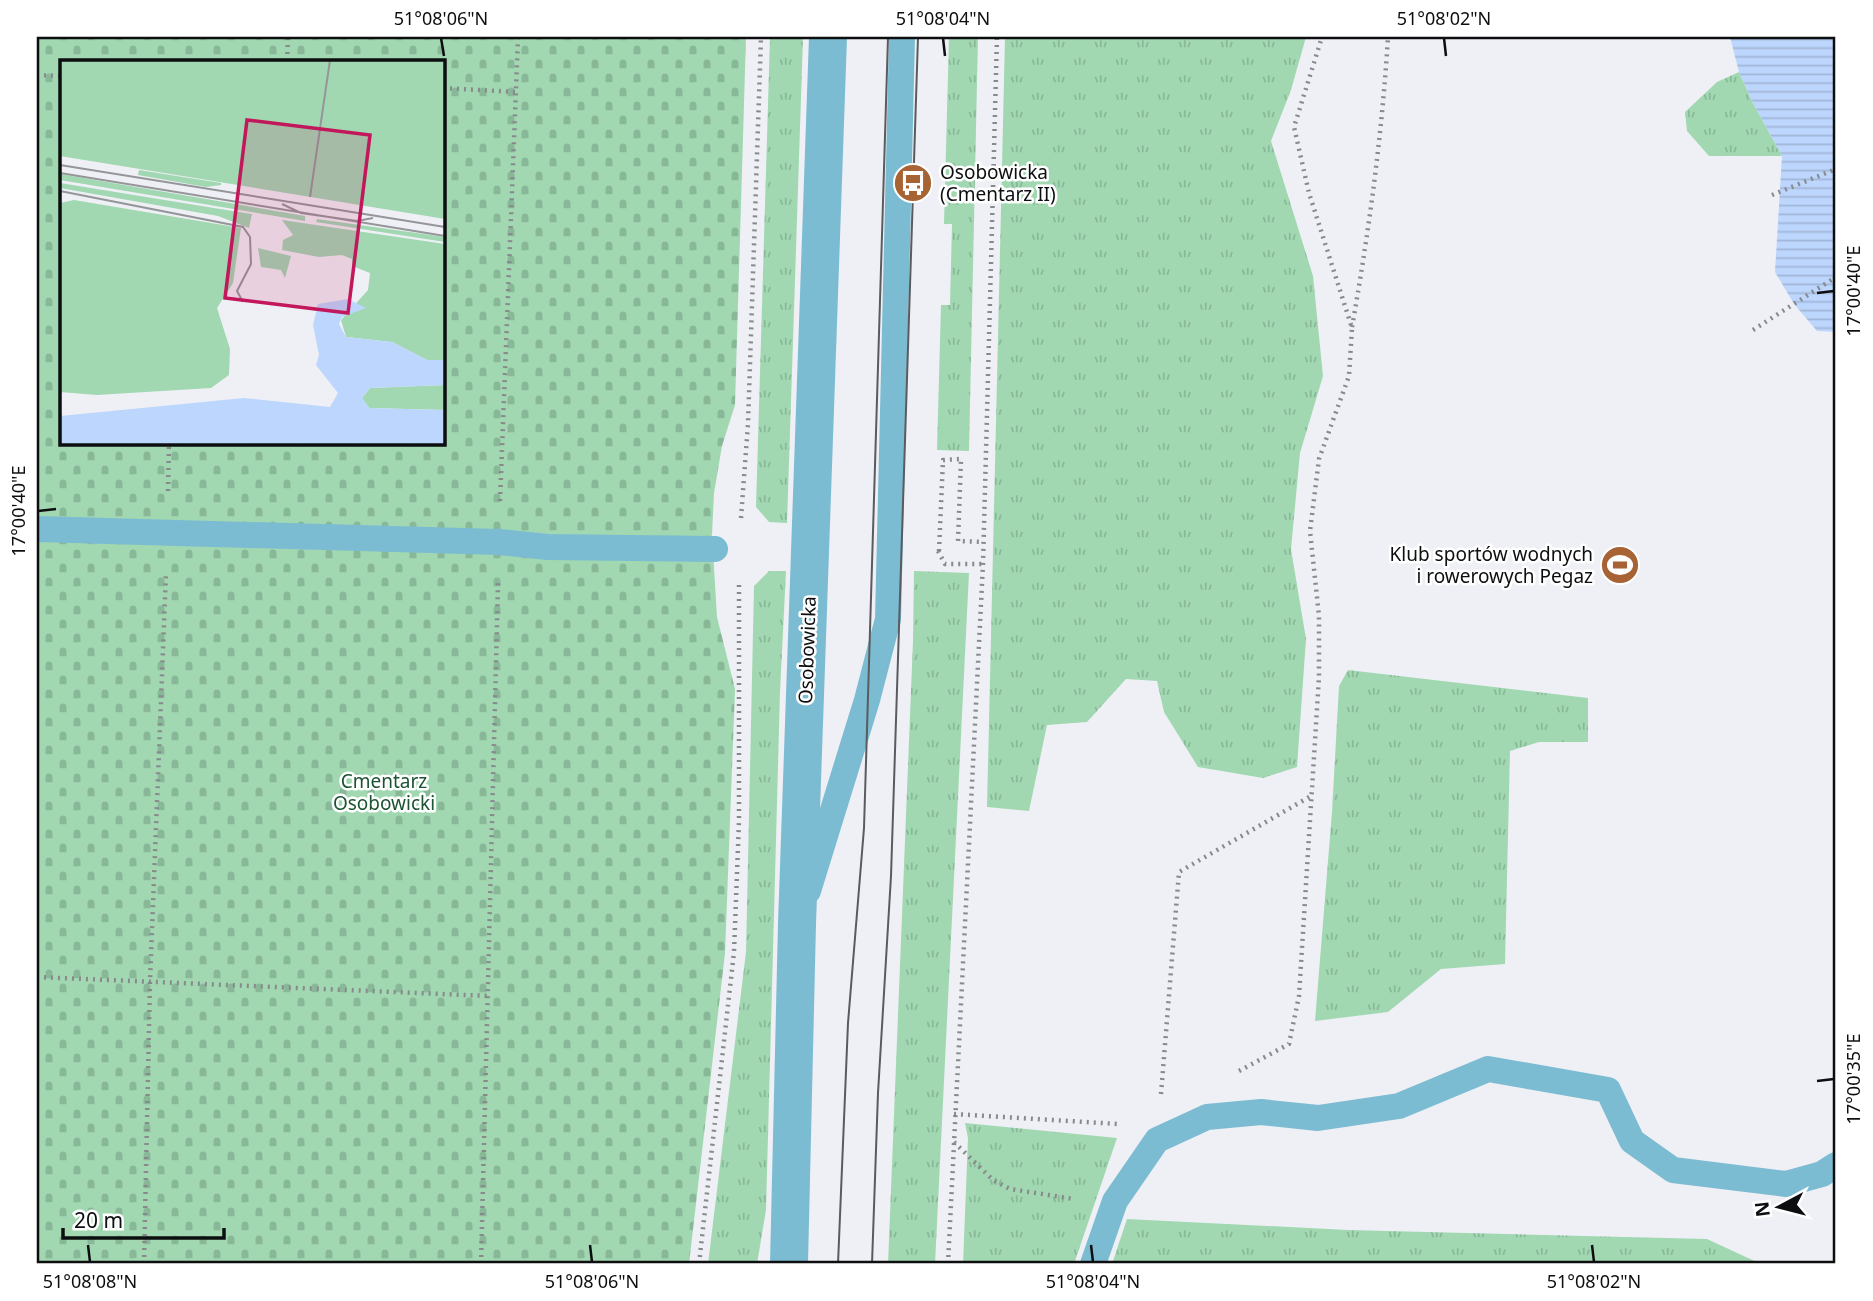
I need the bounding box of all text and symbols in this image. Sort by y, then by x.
text: 51°08'06"N [394,6,488,30]
text: 51°08'04"N [896,6,990,30]
text: 51°08'02"N [1397,6,1491,30]
inset map [60,60,444,444]
place label: Osobowicka (Cmentarz II) [940,159,1056,207]
bus stop icon: Osobowicka (Cmentarz II) [892,162,934,204]
text: 17°00'40"E [1841,246,1865,336]
text: 17°00'40"E [6,466,30,556]
place label: Klub sportów wodnych i rowerowych Pegaz [1390,541,1593,589]
sports icon: Klub sportów wodnych i rowerowych Pegaz [1599,544,1641,586]
street label: Osobowicka [792,596,822,704]
park label: Cmentarz Osobowicki [333,768,435,816]
text: 17°00'35"E [1841,1034,1865,1124]
north arrow [1744,1172,1814,1242]
scale bar [63,1196,224,1240]
text: N [1748,1200,1776,1218]
text: 20 m [74,1206,123,1234]
text: 51°08'08"N [43,1269,137,1293]
text: 51°08'06"N [545,1269,639,1293]
text: 51°08'04"N [1046,1269,1140,1293]
text: 51°08'02"N [1547,1269,1641,1293]

